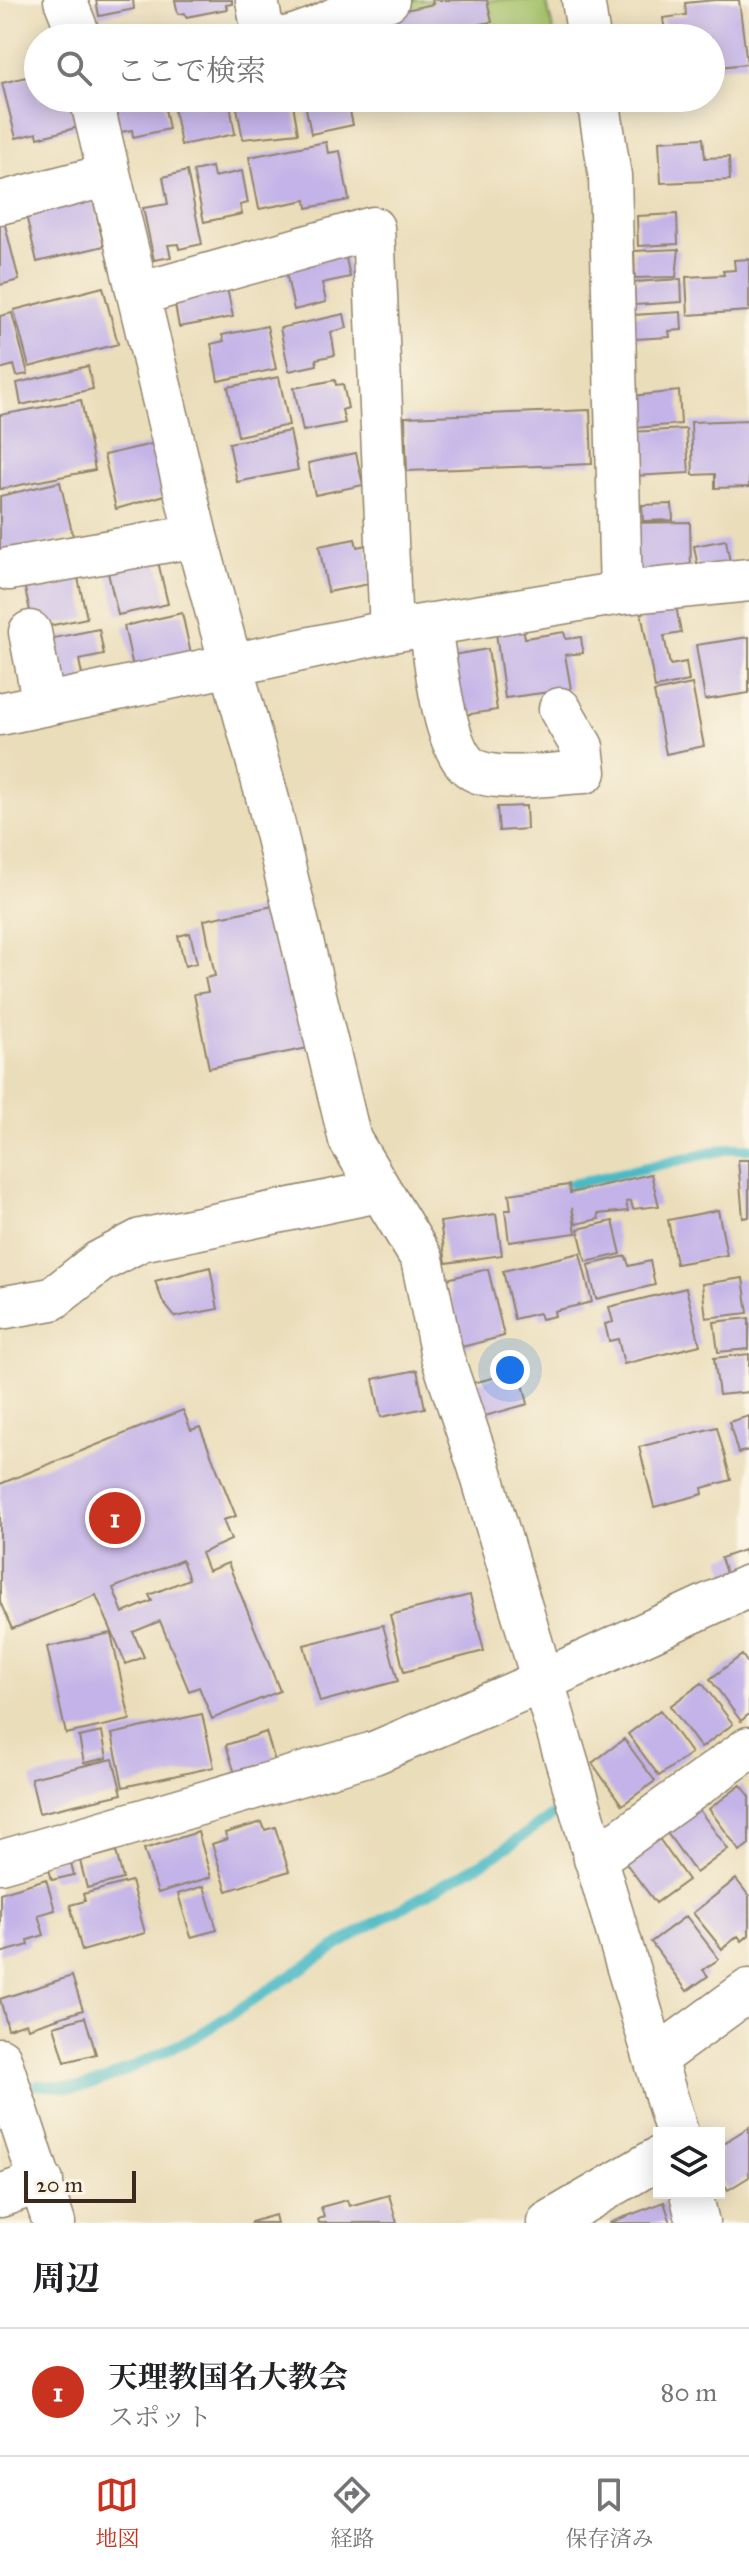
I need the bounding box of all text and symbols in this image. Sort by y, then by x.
search box [24,24,725,112]
icon: search [52,46,96,90]
text: ここで検索 [116,53,266,89]
your location [490,1350,530,1390]
pin: 1 [89,1488,141,1548]
map controls [653,2127,725,2199]
button: layers [653,2127,725,2199]
scale bar [24,2167,136,2203]
text: 20 m [36,2171,83,2198]
text: 周辺 [32,2258,100,2299]
text: 天理教国名大教会 [108,2359,348,2395]
text: 1 [53,2376,63,2408]
text: 80 m [661,2376,717,2408]
text: スポット [108,2401,212,2433]
tab: 地図 [95,2473,140,2552]
tab: 経路 [330,2473,375,2552]
tab: 保存済み [565,2473,654,2552]

